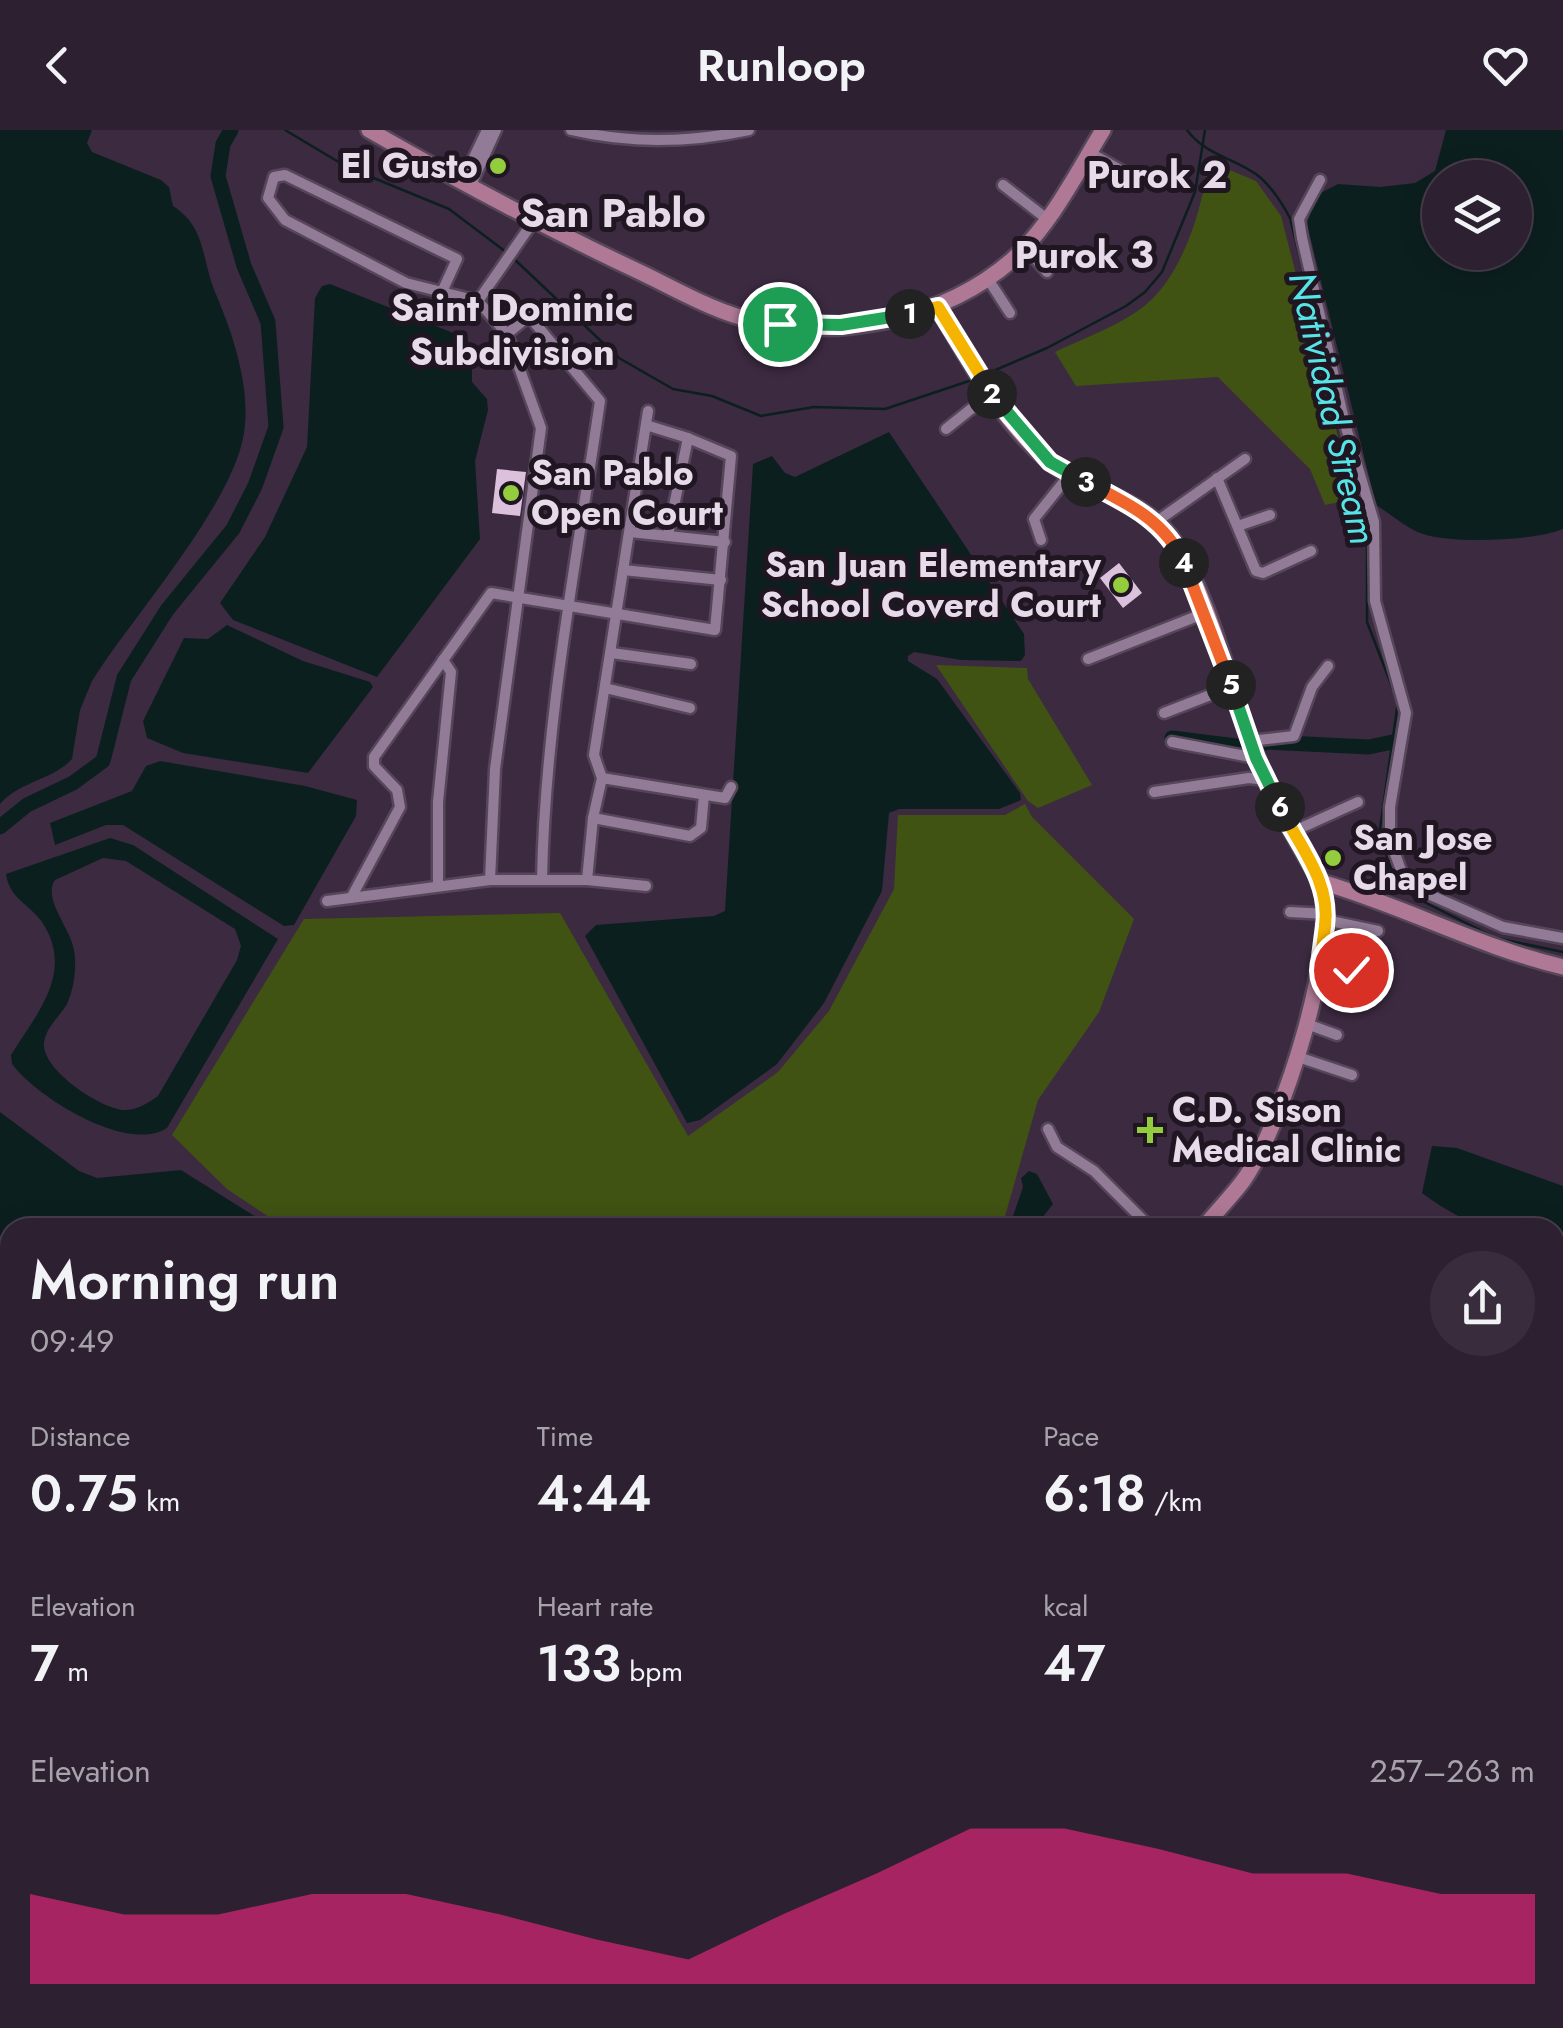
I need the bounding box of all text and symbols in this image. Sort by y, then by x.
text: Runloop [697,33,866,98]
icon: back [30,38,85,93]
icon: heart [1478,38,1533,93]
place label: El Gusto [341,141,478,191]
district label: Purok 2 [1087,147,1227,202]
marker: El Gusto [487,155,509,177]
map controls [1422,160,1532,270]
button: layers [1422,160,1532,270]
district label: San Pablo [520,184,706,242]
district label: Purok 3 [1014,227,1154,282]
water label: Natividad Stream [1275,266,1391,550]
district label: Saint Dominic Subdivision [390,280,634,379]
pin [738,282,823,367]
pin: 1 [885,289,935,339]
text: 1 [903,293,917,334]
icon: arrive [753,297,808,352]
pin: 2 [967,369,1017,419]
text: 2 [983,373,1001,414]
place label: San Pablo Open Court [531,448,723,538]
pin: 3 [1061,457,1111,507]
text: 3 [1077,461,1095,502]
marker: San Pablo Open Court [500,482,522,504]
pin: 4 [1159,538,1209,588]
place label: San Juan Elementary School Coverd Court [761,540,1102,630]
text: 4 [1174,542,1194,583]
marker: San Juan Elementary School Coverd Court [1110,574,1132,596]
pin: 5 [1206,660,1256,710]
text: 5 [1222,664,1240,705]
pin: 6 [1255,782,1305,832]
text: 6 [1271,786,1289,827]
place label: San Jose Chapel [1353,813,1493,903]
marker: San Jose Chapel [1322,847,1344,869]
pin [1309,928,1394,1013]
icon: check [1324,943,1379,998]
place label: C.D. Sison Medical Clinic [1172,1085,1401,1175]
marker: C.D. Sison Medical Clinic [1137,1117,1163,1143]
text: Morning run [30,1240,340,1320]
button: share [1430,1251,1535,1356]
text: 09:49 [30,1318,114,1364]
text: Distance [30,1416,130,1457]
text: Time [537,1416,593,1457]
text: Pace [1043,1416,1099,1457]
text: 0.75 [30,1457,138,1530]
text: 4:44 [537,1457,652,1530]
text: 6:18 [1043,1457,1146,1530]
text: km [138,1481,180,1522]
text: /km [1146,1481,1203,1522]
text: Elevation [30,1586,136,1627]
text: Heart rate [537,1586,654,1627]
text: kcal [1043,1586,1089,1627]
text: 7 [30,1627,59,1700]
text: 133 [537,1627,621,1700]
text: 47 [1043,1627,1105,1700]
text: m [59,1651,89,1692]
text: bpm [621,1651,683,1692]
text: Elevation [30,1748,151,1794]
text: 257–263 m [1370,1748,1535,1794]

